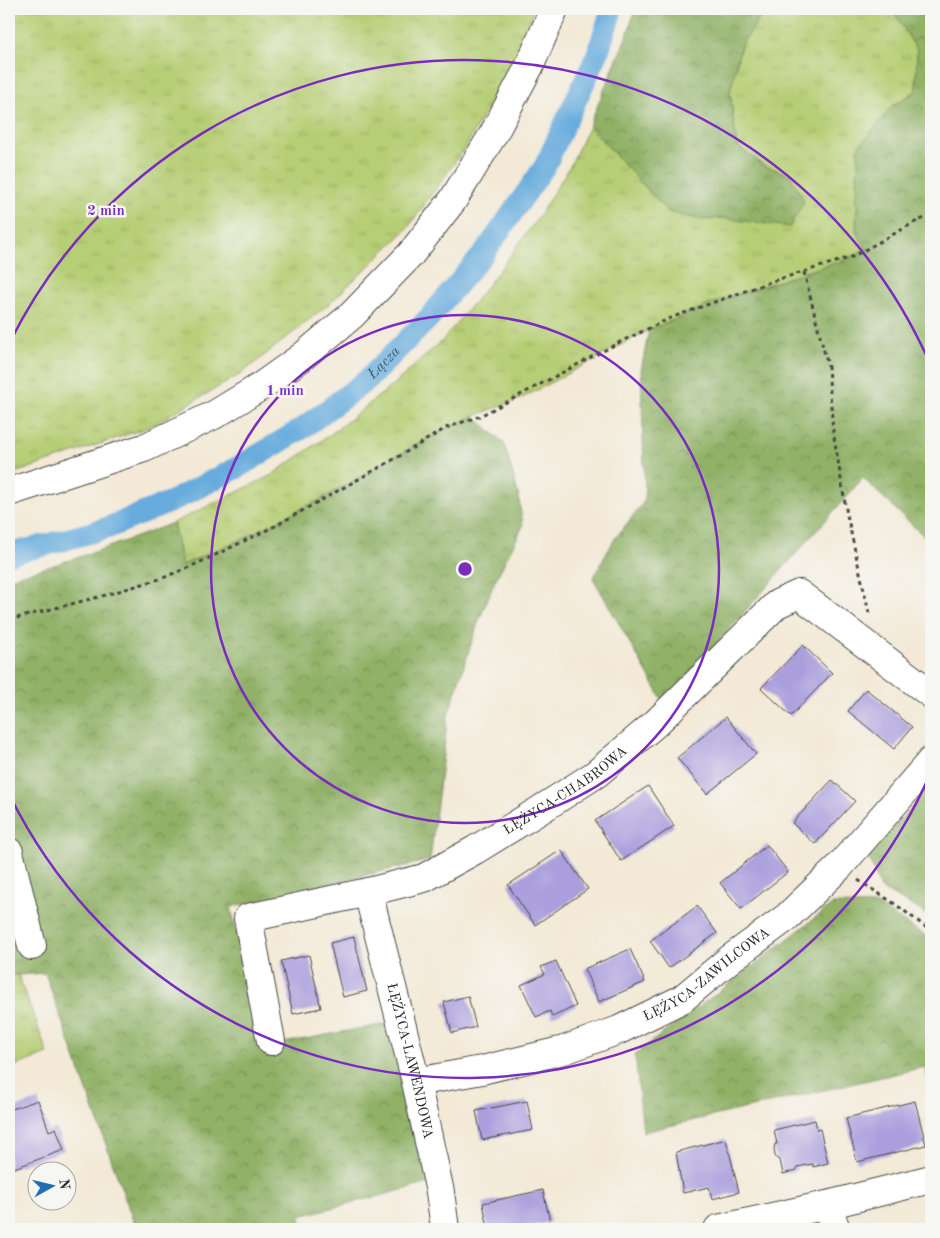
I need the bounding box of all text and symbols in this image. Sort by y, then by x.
text: 2 min [87,204,125,219]
water label: Łącza [364,344,403,383]
text: 1 min [266,384,304,399]
centre of rings [456,560,474,578]
street label: ŁĘŻYCA-CHABROWA [501,744,630,838]
street label: ŁĘŻYCA-ZAWILCOWA [641,925,773,1024]
street label: ŁĘŻYCA-LAWENDOWA [384,982,435,1140]
north arrow [28,1160,78,1210]
text: N [56,1178,72,1191]

